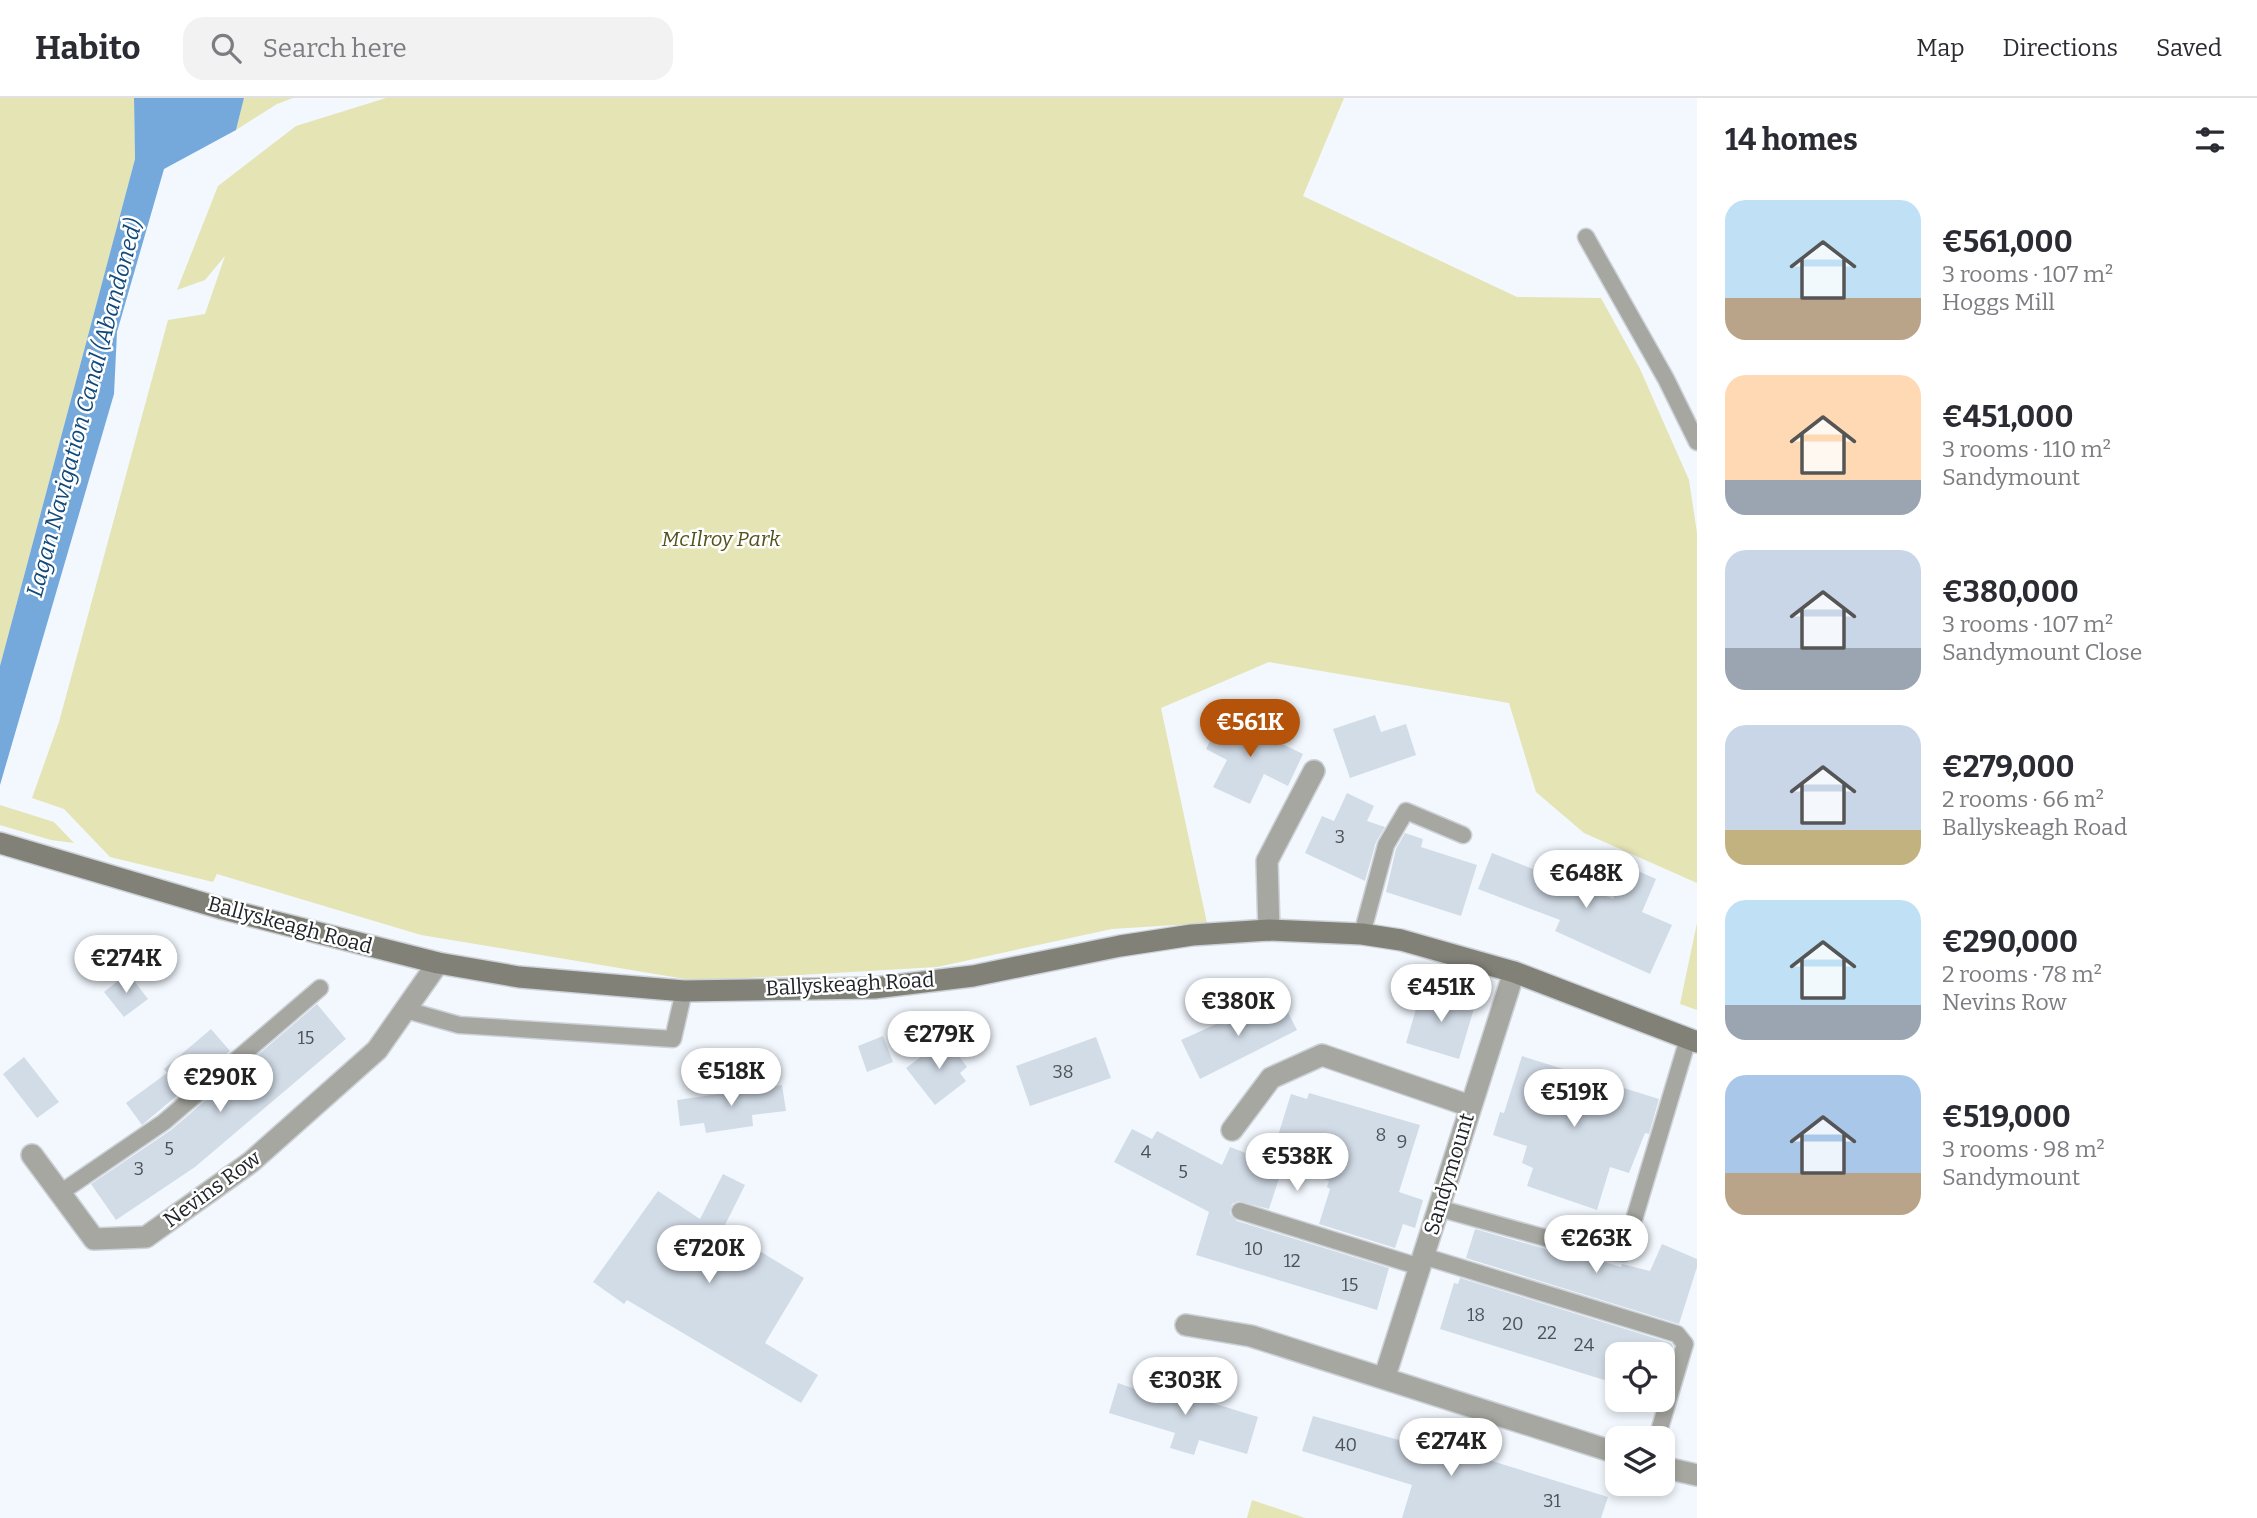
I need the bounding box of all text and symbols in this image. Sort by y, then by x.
search box [183,17,673,80]
text: Habito [35,28,141,68]
icon: search [207,29,245,67]
text: Search here [263,33,407,64]
text: Map [1916,34,1965,62]
text: Directions [2003,34,2118,62]
text: Saved [2156,34,2222,62]
icon: filters [2191,121,2229,159]
text: 14 homes [1725,122,1858,158]
water label: Lagan Navigation Canal (Abandoned) [20,216,148,600]
text: €561,000 [1942,224,2073,260]
icon: home [1781,228,1865,312]
text: 3 rooms · 107 m² [1942,260,2113,288]
text: Hoggs Mill [1942,288,2055,316]
text: €451,000 [1942,399,2073,435]
icon: home [1781,403,1865,487]
text: 3 rooms · 110 m² [1942,435,2111,463]
text: Sandymount [1942,463,2080,491]
park label: McIlroy Park [662,526,781,552]
text: €380,000 [1942,574,2079,610]
icon: home [1781,578,1865,662]
text: 3 rooms · 107 m² [1942,610,2113,638]
text: Sandymount Close [1942,638,2142,666]
pin: €561K [1201,700,1299,759]
text: €561K [1216,708,1284,736]
text: €279,000 [1942,749,2075,785]
icon: home [1781,753,1865,837]
text: 2 rooms · 66 m² [1942,785,2104,813]
text: Ballyskeagh Road [1942,813,2127,841]
house number: 3 [1335,826,1345,848]
pin: €648K [1537,850,1635,910]
text: €648K [1549,859,1623,887]
street label: Ballyskeagh Road [205,891,375,959]
text: €290,000 [1942,924,2078,960]
icon: home [1781,928,1865,1012]
pin: €274K [77,936,175,995]
text: €274K [90,944,162,972]
text: 2 rooms · 78 m² [1942,960,2102,988]
pin: €451K [1392,964,1490,1024]
street label: Ballyskeagh Road [765,967,935,1001]
text: €451K [1407,973,1475,1001]
pin: €380K [1189,978,1287,1038]
text: €380K [1201,987,1275,1015]
text: Nevins Row [1942,988,2067,1016]
pin: €279K [890,1012,988,1071]
text: €279K [904,1020,975,1048]
house number: 15 [298,1027,314,1049]
pin: €518K [682,1048,780,1108]
pin: €290K [171,1054,269,1114]
text: €518K [697,1057,765,1085]
house number: 38 [1052,1061,1074,1083]
text: €290K [183,1063,257,1091]
pin: €519K [1525,1070,1623,1129]
text: €519K [1540,1078,1608,1106]
text: €519,000 [1942,1099,2071,1135]
icon: home [1781,1103,1865,1187]
street label: Sandymount [1418,1110,1480,1238]
house number: 8 [1376,1124,1386,1146]
house number: 9 [1397,1131,1407,1153]
pin: €538K [1248,1134,1346,1193]
text: 3 rooms · 98 m² [1942,1135,2105,1163]
house number: 5 [164,1138,174,1160]
house number: 4 [1141,1141,1152,1163]
text: €538K [1262,1142,1332,1170]
street label: Nevins Row [158,1145,266,1233]
house number: 3 [134,1158,144,1180]
house number: 5 [1178,1161,1188,1183]
text: Sandymount [1942,1163,2080,1191]
pin: €263K [1547,1216,1645,1275]
text: €263K [1560,1224,1632,1252]
pin: €720K [660,1226,758,1285]
text: €720K [673,1234,745,1262]
house number: 10 [1245,1238,1263,1260]
house number: 12 [1283,1250,1301,1272]
house number: 15 [1342,1274,1358,1296]
house number: 18 [1467,1304,1485,1326]
house number: 20 [1502,1313,1524,1335]
house number: 22 [1537,1322,1557,1344]
house number: 24 [1574,1334,1595,1356]
map controls [1605,1342,1675,1496]
button: locate [1605,1342,1675,1412]
pin: €303K [1136,1358,1234,1417]
text: €303K [1149,1366,1221,1394]
pin: €274K [1402,1418,1500,1478]
button: layers [1605,1426,1675,1496]
text: €274K [1415,1427,1487,1455]
house number: 40 [1335,1434,1357,1456]
house number: 31 [1543,1490,1561,1512]

